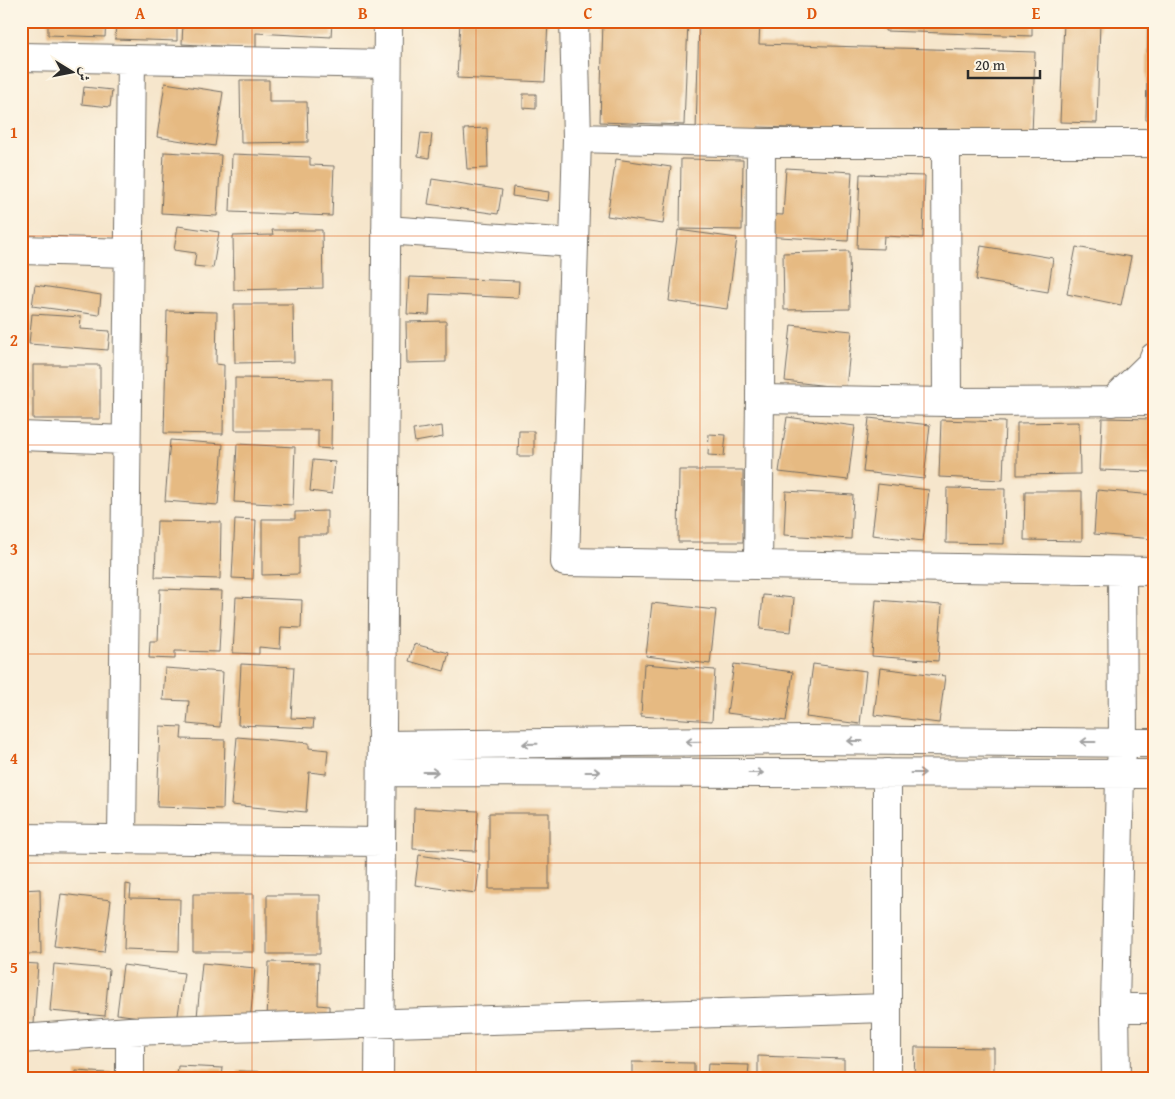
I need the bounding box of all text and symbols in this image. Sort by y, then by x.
text: A [135,1,146,25]
text: B [358,1,368,25]
text: C [583,1,593,25]
text: D [807,1,817,25]
text: E [1032,1,1041,25]
north arrow [48,48,98,98]
scale bar [968,48,1040,80]
text: 20 m [975,54,1006,75]
text: ش [74,66,96,83]
text: 1 [10,120,18,144]
text: 2 [10,328,18,352]
text: 3 [10,537,18,561]
one-way arrow [847,736,864,746]
one-way arrow [685,737,701,747]
one-way arrow [1080,737,1096,747]
one-way arrow [522,739,538,748]
text: 4 [10,746,18,770]
one-way arrow [422,767,438,777]
one-way arrow [584,767,601,777]
one-way arrow [747,768,763,778]
one-way arrow [910,768,926,778]
text: 5 [10,955,18,979]

